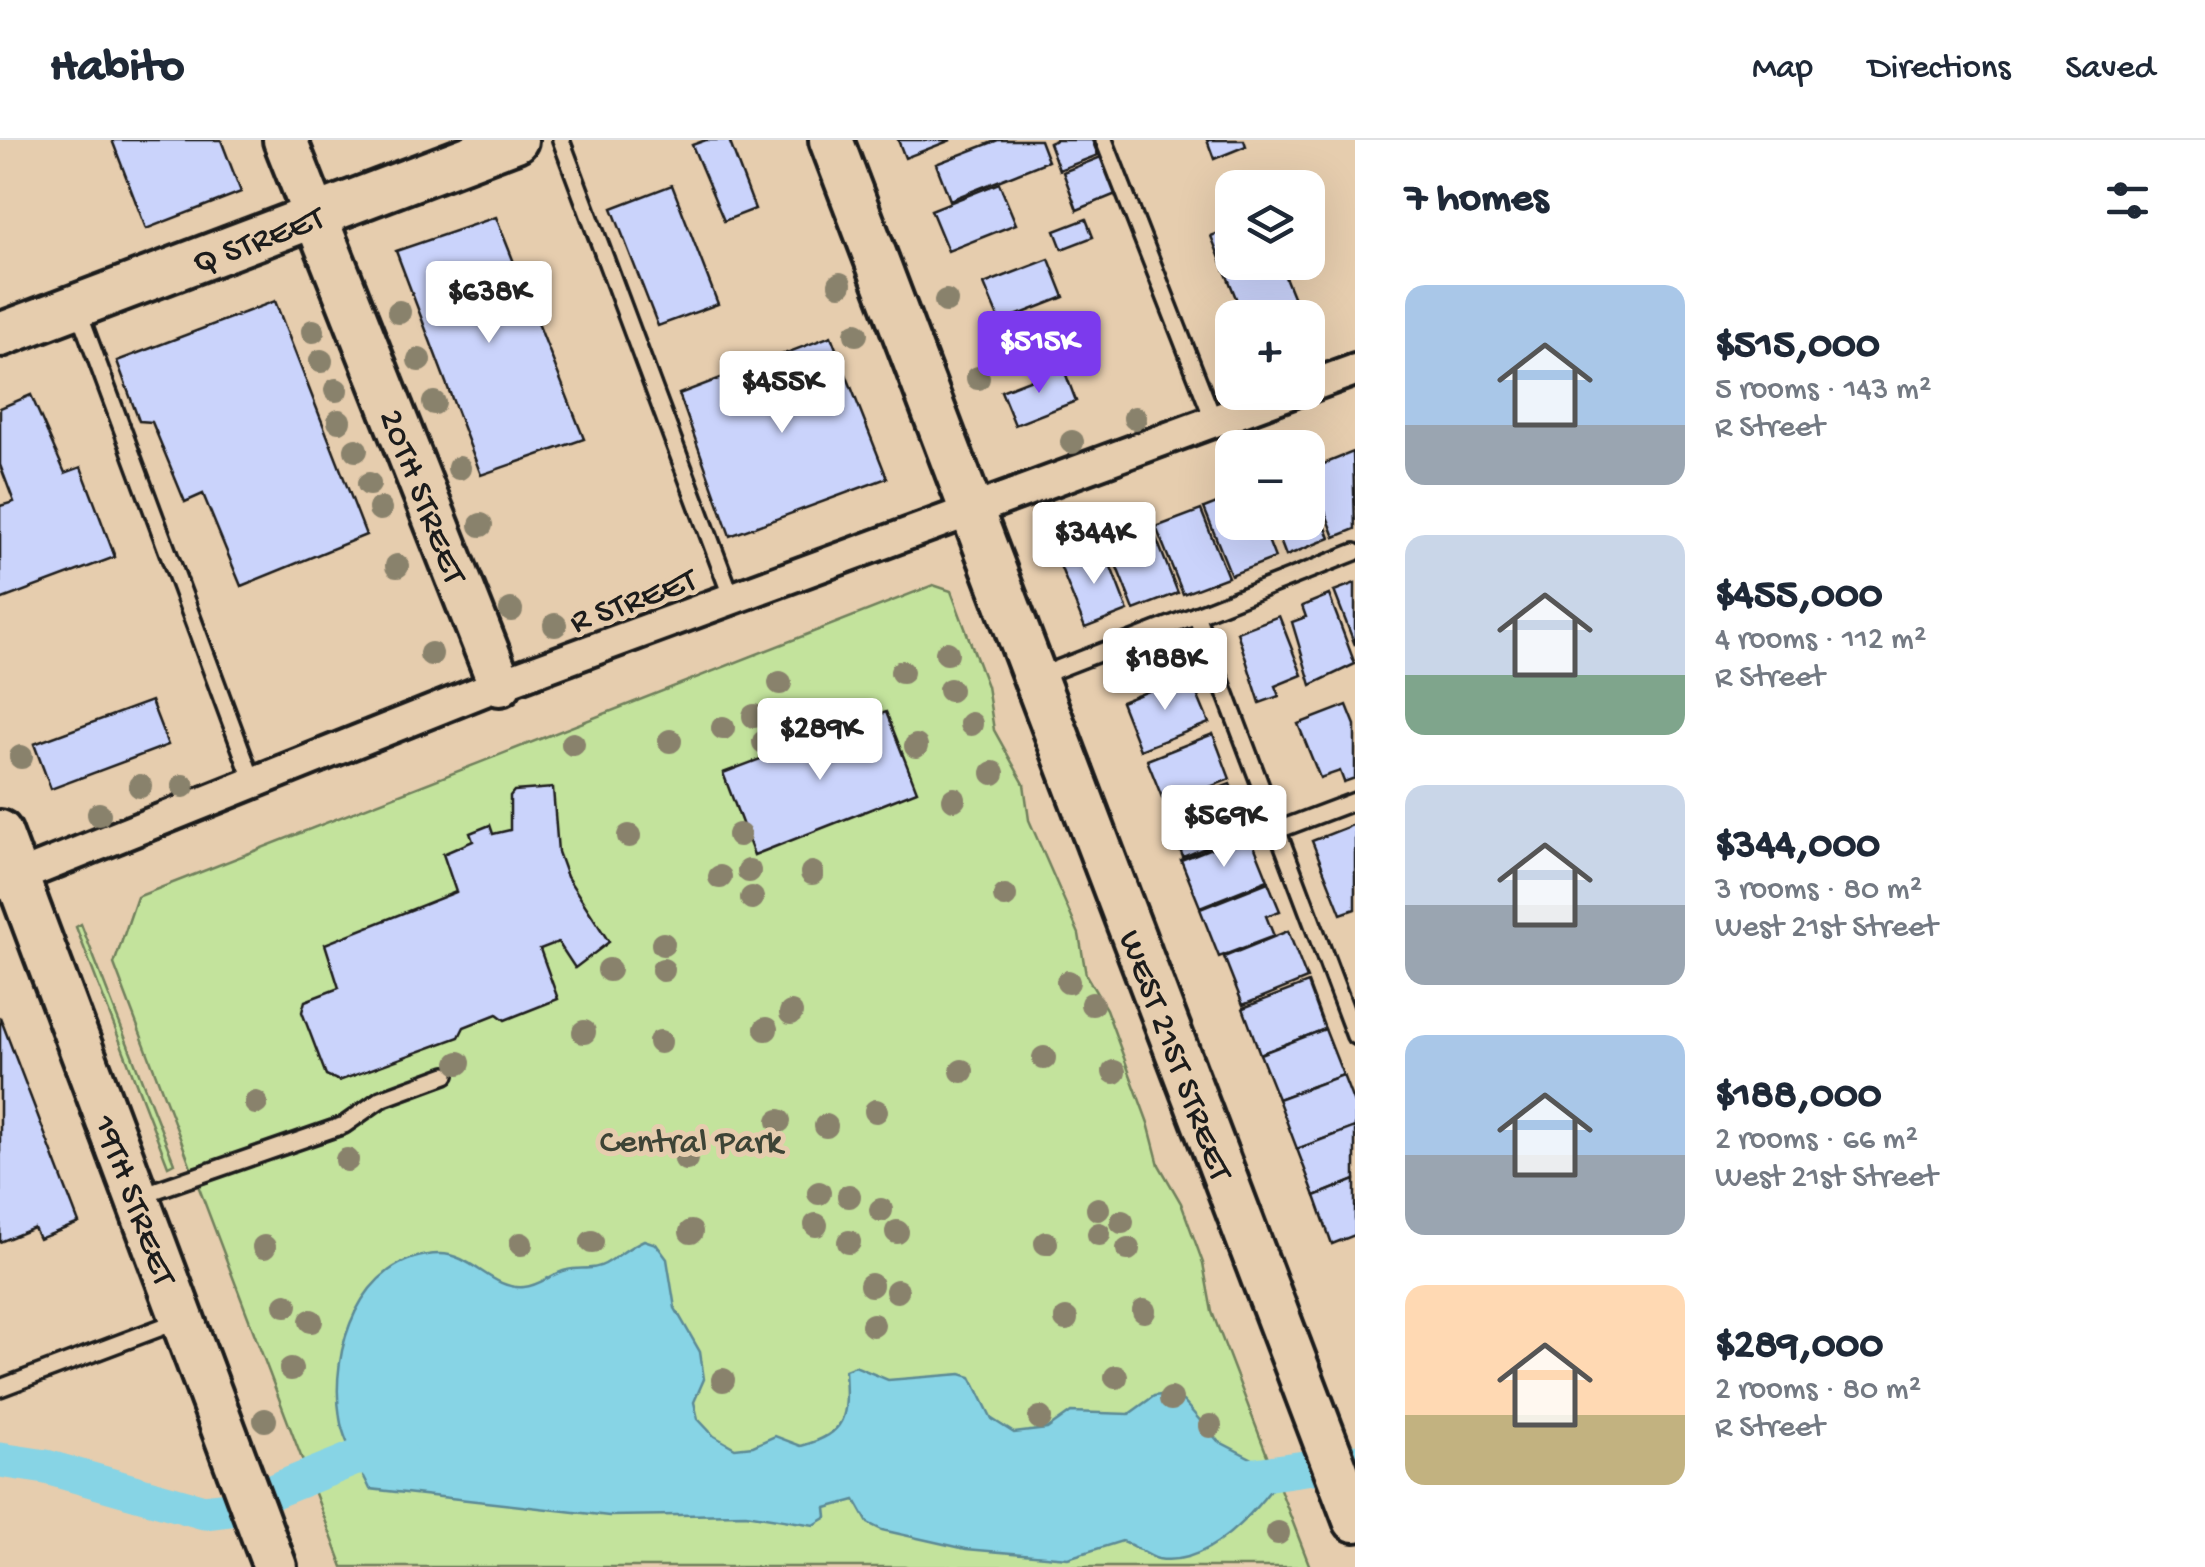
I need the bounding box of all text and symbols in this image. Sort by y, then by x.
text: Habito [50,41,184,98]
text: Map [1752,49,1813,90]
text: Directions [1868,49,2010,90]
text: Saved [2065,49,2155,90]
map controls [1215,170,1325,540]
button: layers [1215,170,1325,280]
icon: filters [2100,173,2155,228]
text: 7 homes [1405,176,1548,225]
street label: Q STREET [188,199,332,286]
pin: $638K [419,261,559,346]
text: $638K [448,274,530,312]
button: + [1215,300,1325,410]
pin: $515K [969,311,1109,396]
text: $515,000 [1715,323,1880,372]
text: $515K [1000,324,1078,362]
icon: home [1485,325,1605,445]
pin: $455K [712,351,852,436]
text: $455K [742,364,822,402]
text: 5 rooms · 143 m² [1715,372,1931,410]
street label: 20TH STREET [367,404,474,592]
text: R Street [1715,410,1825,448]
button: − [1215,430,1325,540]
pin: $344K [1024,502,1164,587]
text: $344K [1055,515,1133,553]
street label: R STREET [565,561,704,645]
text: $455,000 [1715,573,1883,622]
icon: home [1485,575,1605,695]
text: 4 rooms · 112 m² [1715,622,1926,660]
pin: $188K [1095,628,1235,713]
text: $188K [1125,641,1205,679]
text: R Street [1715,660,1825,698]
pin: $289K [750,698,890,783]
text: $289K [779,711,861,749]
pin: $569K [1154,785,1294,870]
text: $569K [1183,798,1265,836]
text: $344,000 [1715,823,1880,872]
icon: home [1485,825,1605,945]
text: 3 rooms · 80 m² [1715,872,1922,910]
text: West 21st Street [1715,910,1938,948]
street label: WEST 21ST STREET [1107,926,1240,1188]
text: $188,000 [1715,1073,1882,1122]
icon: home [1485,1075,1605,1195]
street label: 19TH STREET [81,1109,183,1293]
text: 2 rooms · 66 m² [1715,1122,1918,1160]
park label: Central Park [600,1124,786,1165]
text: West 21st Street [1715,1160,1938,1198]
text: $289,000 [1715,1323,1883,1372]
icon: home [1485,1325,1605,1445]
text: 2 rooms · 80 m² [1715,1372,1921,1410]
text: R Street [1715,1410,1825,1448]

